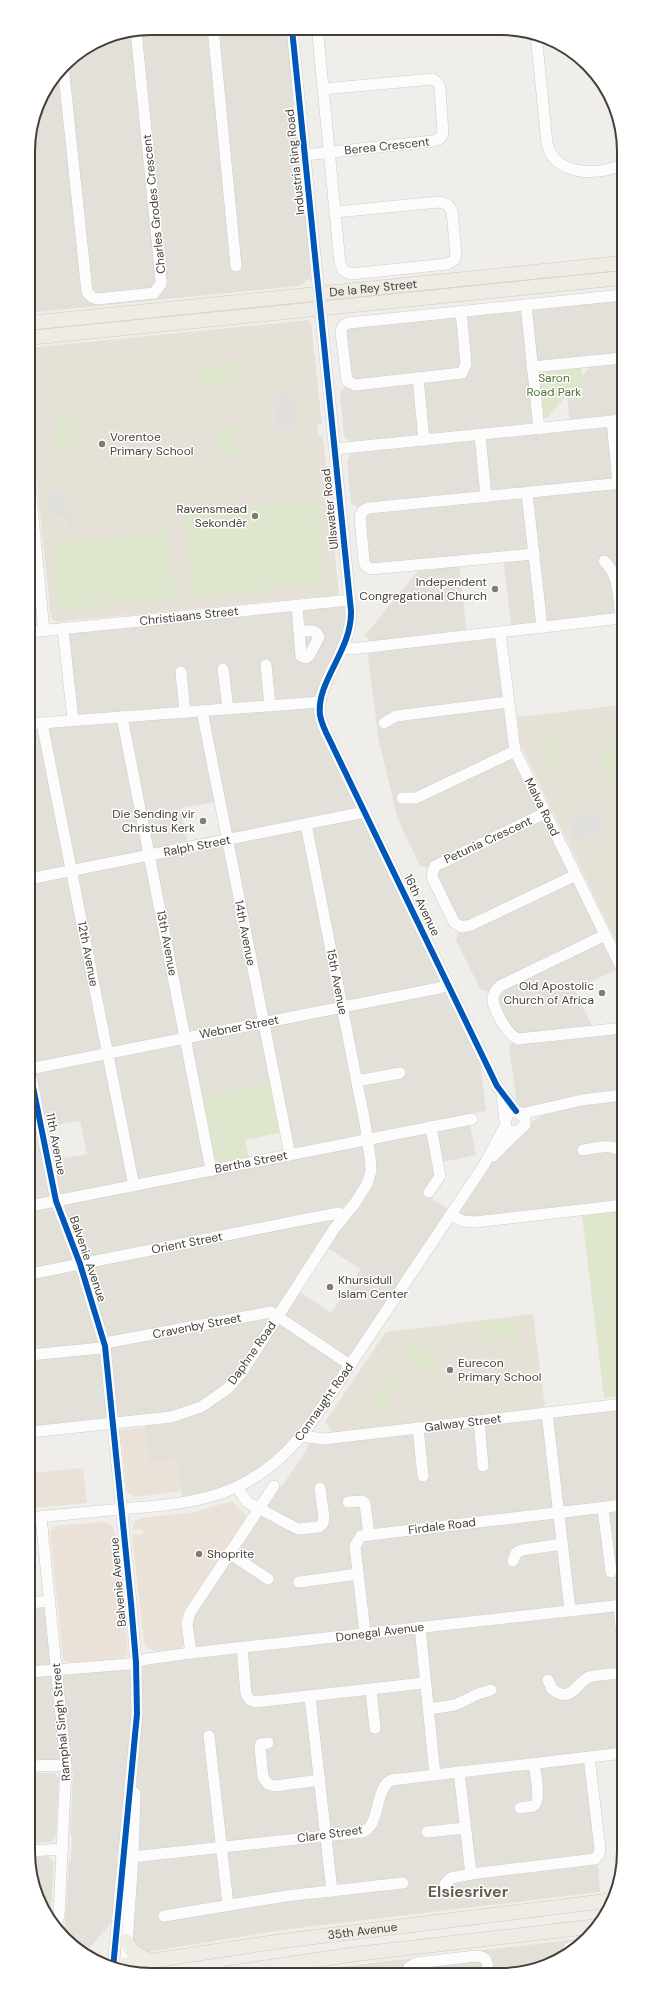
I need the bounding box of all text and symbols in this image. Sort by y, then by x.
street label: Industria Ring Road [281,108,309,216]
street label: Charles Grodes Crescent [139,133,169,274]
street label: Berea Crescent [344,134,431,158]
street label: De la Rey Street [329,276,418,301]
park label: Saron Road Park [527,370,581,400]
place label: Vorentoe Primary School [110,429,193,459]
marker: Vorentoe Primary School [97,439,107,449]
street label: Ullswater Road [318,468,342,550]
place label: Ravensmead Sekondêr [176,501,248,531]
marker: Ravensmead Sekondêr [250,511,260,521]
place label: Independent Congregational Church [359,574,487,604]
marker: Independent Congregational Church [490,584,500,594]
street label: Christiaans Street [139,603,240,629]
street label: Malva Road [521,775,563,839]
place label: Die Sending vir Christus Kerk [112,806,196,836]
street label: Petunia Crescent [441,813,535,867]
marker: Die Sending vir Christus Kerk [198,816,208,826]
street label: Ralph Street [162,832,232,860]
street label: 16th Avenue [400,871,444,939]
street label: 14th Avenue [231,899,259,967]
street label: 13th Avenue [153,909,181,977]
street label: 12th Avenue [74,920,102,988]
street label: 15th Avenue [323,948,351,1016]
place label: Old Apostolic Church of Africa [504,978,594,1008]
marker: Old Apostolic Church of Africa [597,988,607,998]
street label: Webner Street [198,1011,280,1043]
street label: 11th Avenue [42,1112,70,1177]
street label: Bertha Street [213,1147,289,1177]
street label: Balvenie Avenue [66,1214,110,1304]
street label: Orient Street [150,1228,224,1258]
place label: Khursidull Islam Center [338,1272,409,1302]
marker: Khursidull Islam Center [325,1282,335,1292]
street label: Cravenby Street [151,1310,243,1342]
street label: Daphne Road [224,1318,280,1388]
place label: Eurecon Primary School [458,1355,541,1385]
street label: Connaught Road [291,1360,357,1444]
marker: Eurecon Primary School [445,1365,455,1375]
street label: Galway Street [424,1410,503,1436]
street label: Firdale Road [407,1514,477,1538]
street label: Balvenie Avenue [106,1536,130,1627]
place label: Shoprite [207,1546,254,1562]
marker: Shoprite [194,1549,204,1559]
street label: Donegal Avenue [335,1619,425,1645]
street label: Ramphal Singh Street [48,1662,74,1782]
street label: Clare Street [296,1821,364,1847]
district label: Elsiesriver [428,1881,509,1902]
street label: 35th Avenue [327,1919,398,1943]

